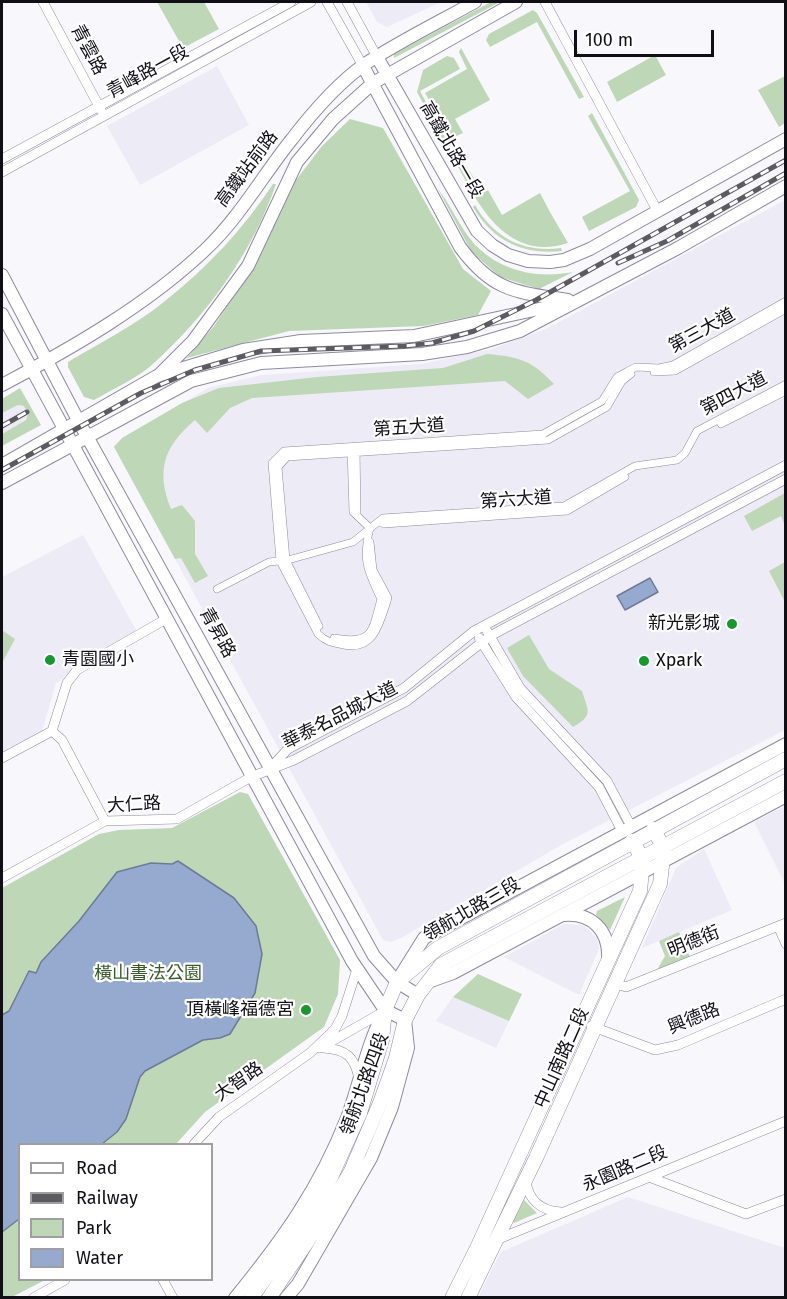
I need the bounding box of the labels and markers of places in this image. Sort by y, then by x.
place label: 新光影城 [648,613,720,635]
marker: 新光影城 [725,617,739,631]
place label: 青園國小 [62,649,134,671]
place label: Xpark [656,650,702,672]
marker: 青園國小 [43,653,57,667]
marker: Xpark [637,654,651,668]
place label: 頂橫峰福德宮 [186,999,294,1021]
marker: 頂橫峰福德宮 [299,1003,313,1017]

